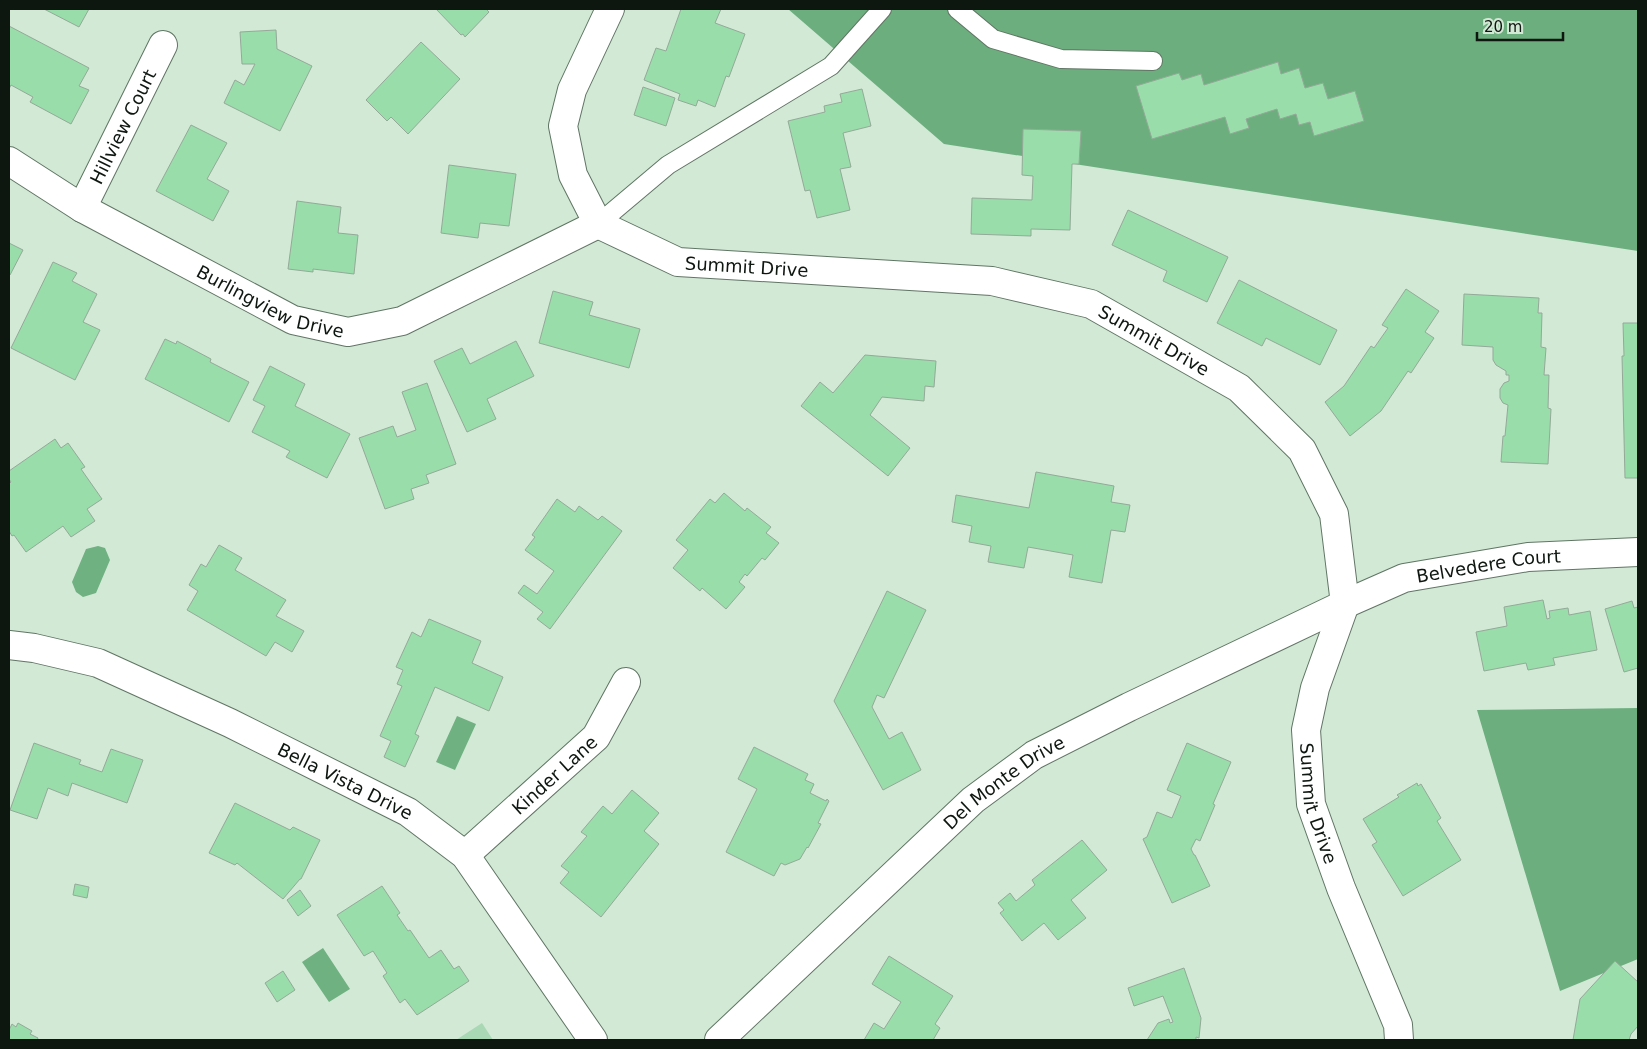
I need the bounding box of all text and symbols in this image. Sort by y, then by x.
scale bar [1477,10,1563,42]
text: 20 m [1484,18,1522,36]
street label: Hillview Court [85,66,160,187]
street label: Summit Drive [684,252,809,280]
street label: Burlingview Drive [193,260,346,341]
street label: Summit Drive [1095,300,1213,380]
street label: Belvedere Court [1415,545,1561,586]
street label: Kinder Lane [507,731,601,818]
street label: Del Monte Drive [939,731,1068,833]
street label: Bella Vista Drive [274,738,417,823]
street label: Summit Drive [1296,742,1342,866]

